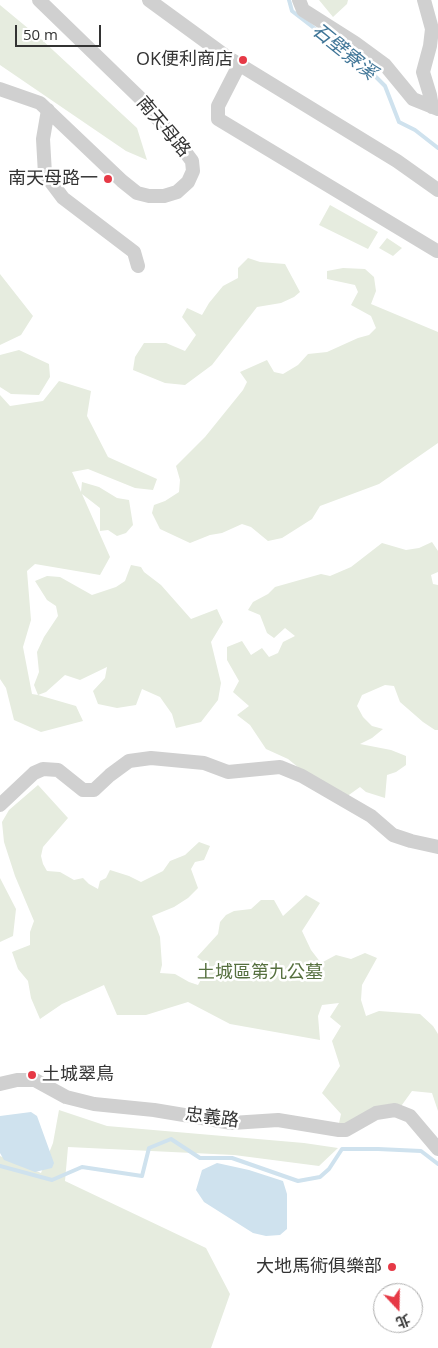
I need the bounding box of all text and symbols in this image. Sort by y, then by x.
scale bar [18,15,104,47]
water label: 石壁寮溪 [307,19,381,85]
text: 50 m [23,24,58,44]
place label: OK便利商店 [136,49,233,71]
marker: OK便利商店 [237,54,249,66]
street label: 南天母路 [132,92,194,162]
place label: 南天母路一 [8,168,98,190]
marker: 南天母路一 [102,173,114,185]
park label: 土城區第九公墓 [197,962,323,984]
place label: 土城翠鳥 [42,1064,114,1086]
marker: 土城翠鳥 [26,1069,38,1081]
street label: 忠義路 [184,1104,240,1132]
place label: 大地馬術俱樂部 [256,1256,382,1278]
marker: 大地馬術俱樂部 [386,1261,398,1273]
north arrow [373,1283,423,1333]
text: 北 [393,1310,413,1333]

